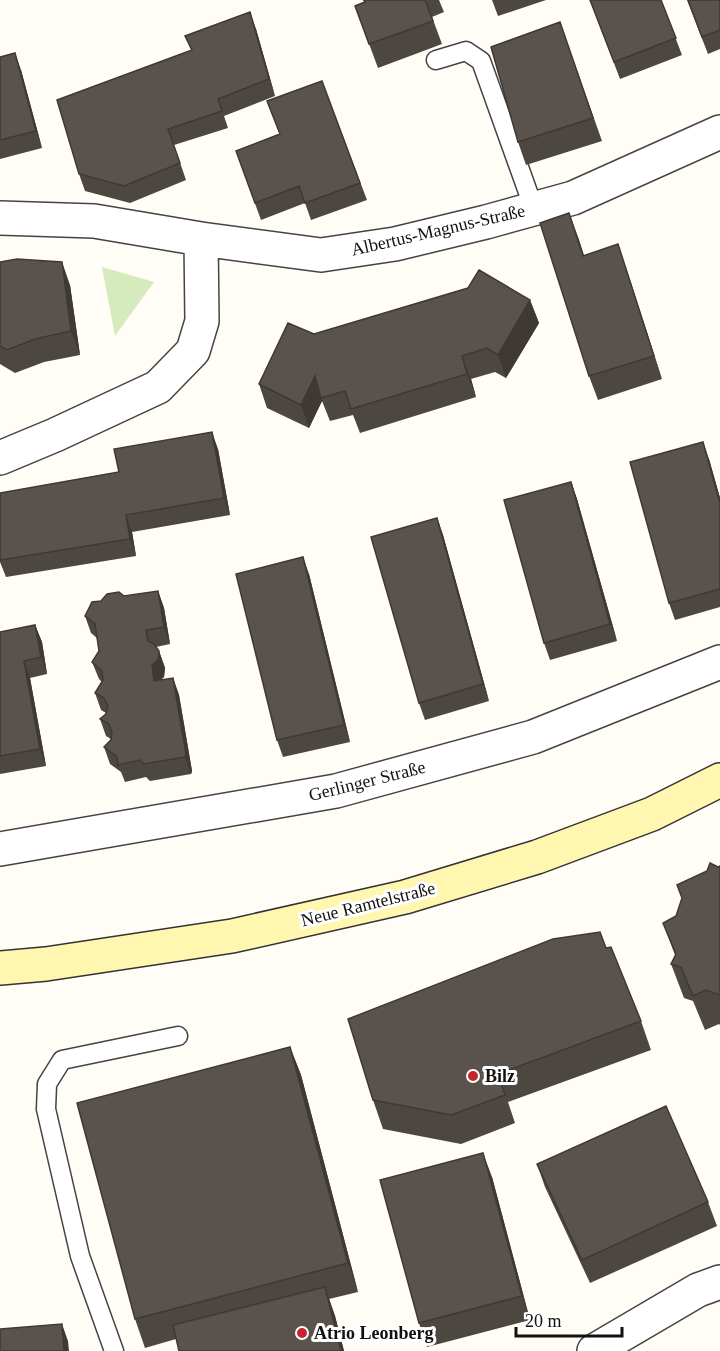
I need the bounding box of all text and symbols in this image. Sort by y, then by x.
street label: Albertus-Magnus-Straße [349,200,527,260]
street label: Gerlinger Straße [307,757,427,805]
street label: Neue Ramtelstraße [299,878,437,930]
place label: Bilz [485,1066,515,1086]
marker: Bilz [466,1069,480,1083]
scale bar [516,1300,622,1338]
text: 20 m [525,1311,562,1331]
place label: Atrio Leonberg [314,1323,433,1343]
marker: Atrio Leonberg [295,1326,309,1340]

